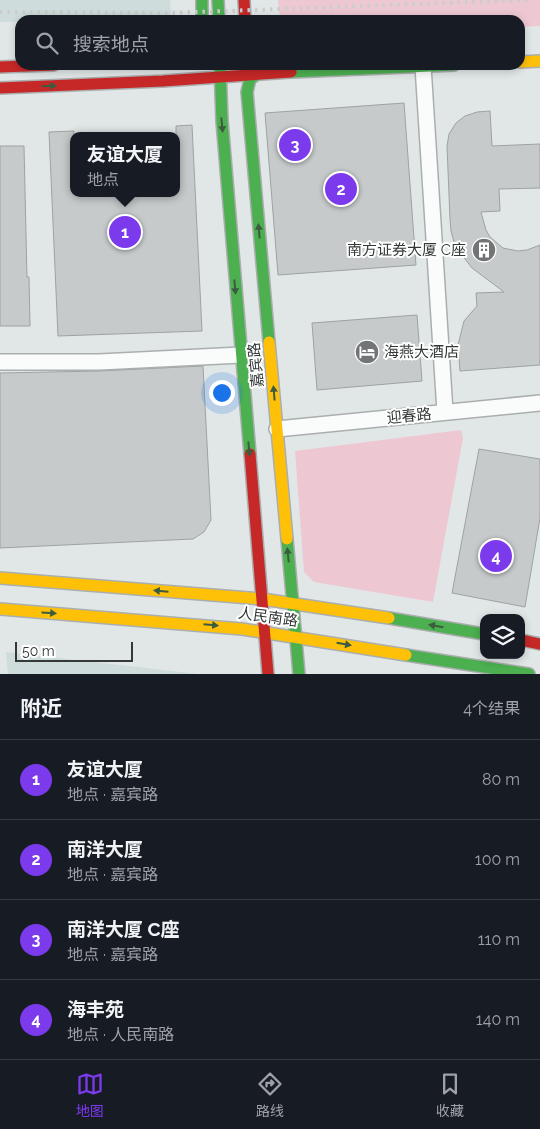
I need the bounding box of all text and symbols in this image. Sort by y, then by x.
search box [15,15,525,70]
icon: search [33,29,61,57]
text: 搜索地点 [73,33,149,55]
one-way arrow [41,82,57,90]
one-way arrow [218,117,226,133]
pin: 3 [279,126,311,164]
popup [70,132,180,197]
text: 友谊大厦 [87,143,163,165]
text: 地点 [87,170,119,189]
pin: 2 [325,170,357,208]
pin: 1 [109,213,141,251]
one-way arrow [255,223,263,239]
building icon: 南方证券大厦 C座 [471,237,497,263]
place label: 南方证券大厦 C座 [347,241,466,259]
one-way arrow [232,279,240,295]
hotel icon: 海燕大酒店 [354,339,380,365]
street label: 嘉宾路 [245,342,267,388]
place label: 海燕大酒店 [384,343,459,361]
your location [209,380,235,406]
one-way arrow [270,385,278,401]
street label: 迎春路 [386,405,432,427]
one-way arrow [245,441,253,457]
pin: 4 [480,537,512,575]
one-way arrow [284,546,292,562]
one-way arrow [153,586,169,594]
street label: 人民南路 [237,604,299,630]
one-way arrow [41,609,57,617]
map controls [480,614,525,659]
button: layers [480,614,525,659]
one-way arrow [203,621,219,629]
one-way arrow [427,622,443,630]
scale bar [15,639,132,662]
one-way arrow [336,640,352,648]
text: 50 m [22,643,55,659]
text: 附近 [20,696,62,721]
text: 4个结果 [463,699,520,718]
text: 友谊大厦 [67,758,143,780]
text: 1 [32,770,40,789]
text: 80 m [482,770,520,789]
text: 地点 · 嘉宾路 [67,785,158,804]
text: 南洋大厦 [67,838,143,860]
text: 2 [31,850,41,869]
text: 100 m [475,850,520,869]
text: 地点 · 嘉宾路 [67,865,158,884]
text: 南洋大厦 C座 [67,918,180,940]
text: 3 [32,930,40,949]
text: 110 m [478,930,520,949]
text: 地点 · 嘉宾路 [67,945,158,964]
text: 海丰苑 [67,998,124,1020]
text: 4 [31,1010,41,1029]
text: 140 m [476,1010,520,1029]
text: 地点 · 人民南路 [67,1025,174,1044]
tab: 地图 [76,1070,104,1120]
tab: 路线 [256,1070,284,1120]
tab: 收藏 [436,1070,464,1120]

